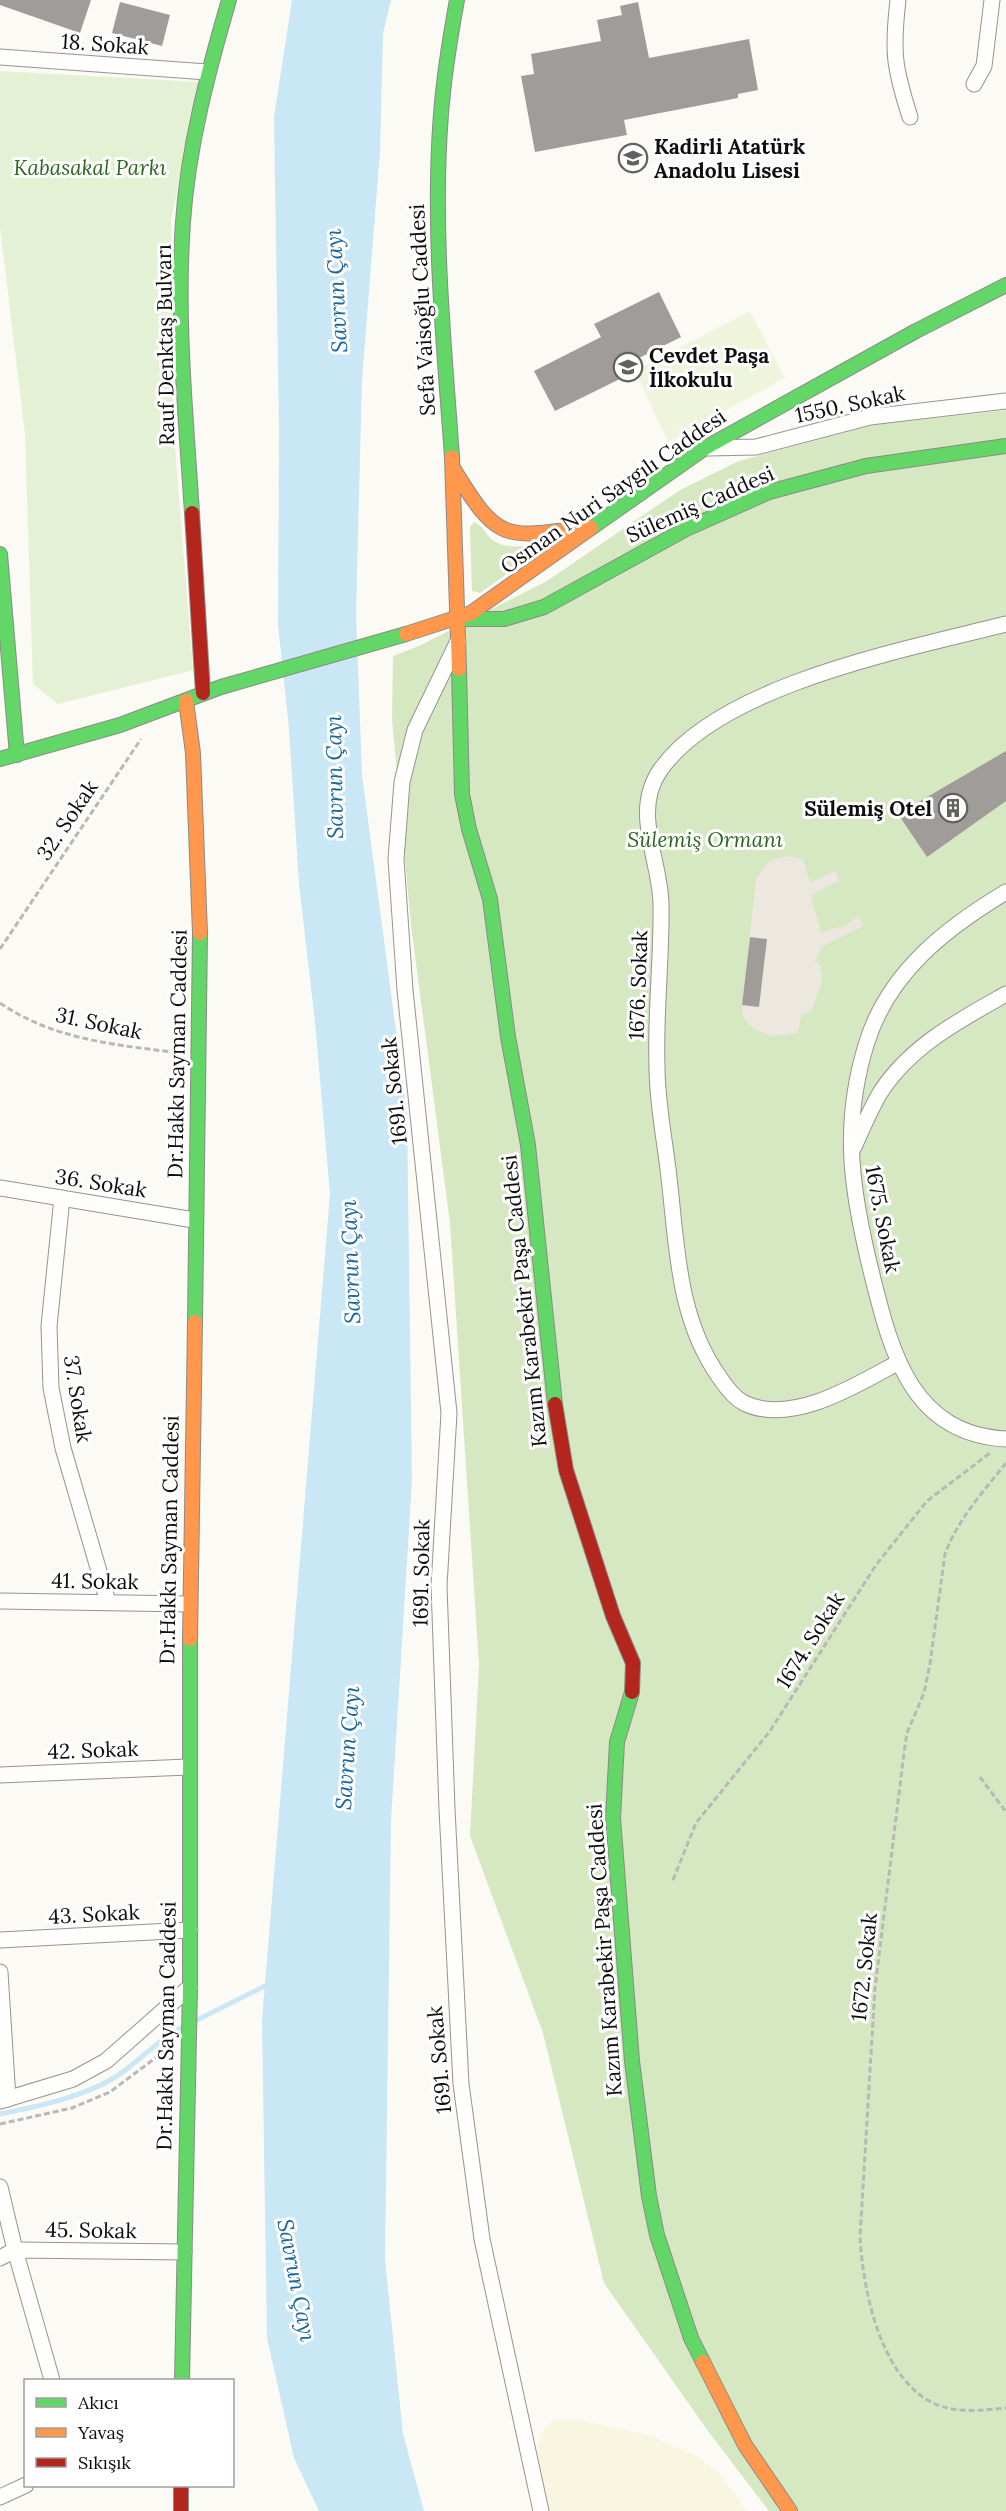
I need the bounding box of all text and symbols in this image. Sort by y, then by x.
street label: 18. Sokak [60,27,150,61]
place label: Kadirli Atatürk Anadolu Lisesi [654,133,806,184]
school or university icon: Kadirli Atatürk Anadolu Lisesi [617,142,649,174]
park label: Kabasakal Parkı [14,154,167,181]
street label: Sefa Vaisoğlu Caddesi [403,203,441,417]
water label: Savrun Çayı [319,228,353,354]
street label: Rauf Denktaş Bulvarı [150,244,180,446]
place label: Cevdet Paşa İlkokulu [649,342,769,393]
school or university icon: Cevdet Paşa İlkokulu [612,351,644,383]
street label: 1550. Sokak [793,379,908,429]
street label: Osman Nuri Saygılı Caddesi [495,403,731,579]
street label: Sülemiş Caddesi [622,459,778,549]
water label: Savrun Çayı [319,715,349,839]
street label: 32. Sokak [30,774,104,865]
building icon: Sülemiş Otel [937,792,969,824]
place label: Sülemiş Otel [804,795,932,822]
park label: Sülemiş Ormanı [627,826,783,853]
street label: Dr.Hakkı Sayman Caddesi [161,929,193,1179]
street label: 1676. Sokak [623,929,653,1040]
street label: 31. Sokak [53,1001,145,1045]
street label: 1691. Sokak [375,1035,413,1146]
street label: Kazım Karabekir Paşa Caddesi [495,1153,553,1448]
street label: 36. Sokak [53,1162,149,1204]
street label: 1675. Sokak [859,1163,907,1276]
water label: Savrun Çayı [334,1200,366,1324]
street label: 37. Sokak [58,1353,98,1445]
street label: Dr.Hakkı Sayman Caddesi [153,1415,185,1665]
street label: 1691. Sokak [407,1518,435,1627]
street label: 41. Sokak [51,1567,140,1595]
street label: 1674. Sokak [770,1586,851,1693]
water label: Savrun Çayı [329,1685,365,1811]
street label: 42. Sokak [47,1735,140,1765]
street label: Kazım Karabekir Paşa Caddesi [580,1803,628,2097]
street label: 43. Sokak [48,1898,141,1930]
street label: Dr.Hakkı Sayman Caddesi [150,1901,182,2151]
street label: 1672. Sokak [845,1911,883,2023]
street label: 1691. Sokak [421,2004,457,2115]
street label: 45. Sokak [45,2216,137,2244]
water label: Savrun Çayı [271,2216,323,2344]
legend [24,2379,234,2487]
text: Akıcı [77,2391,119,2414]
text: Yavaş [77,2421,124,2444]
text: Sıkışık [78,2451,131,2474]

